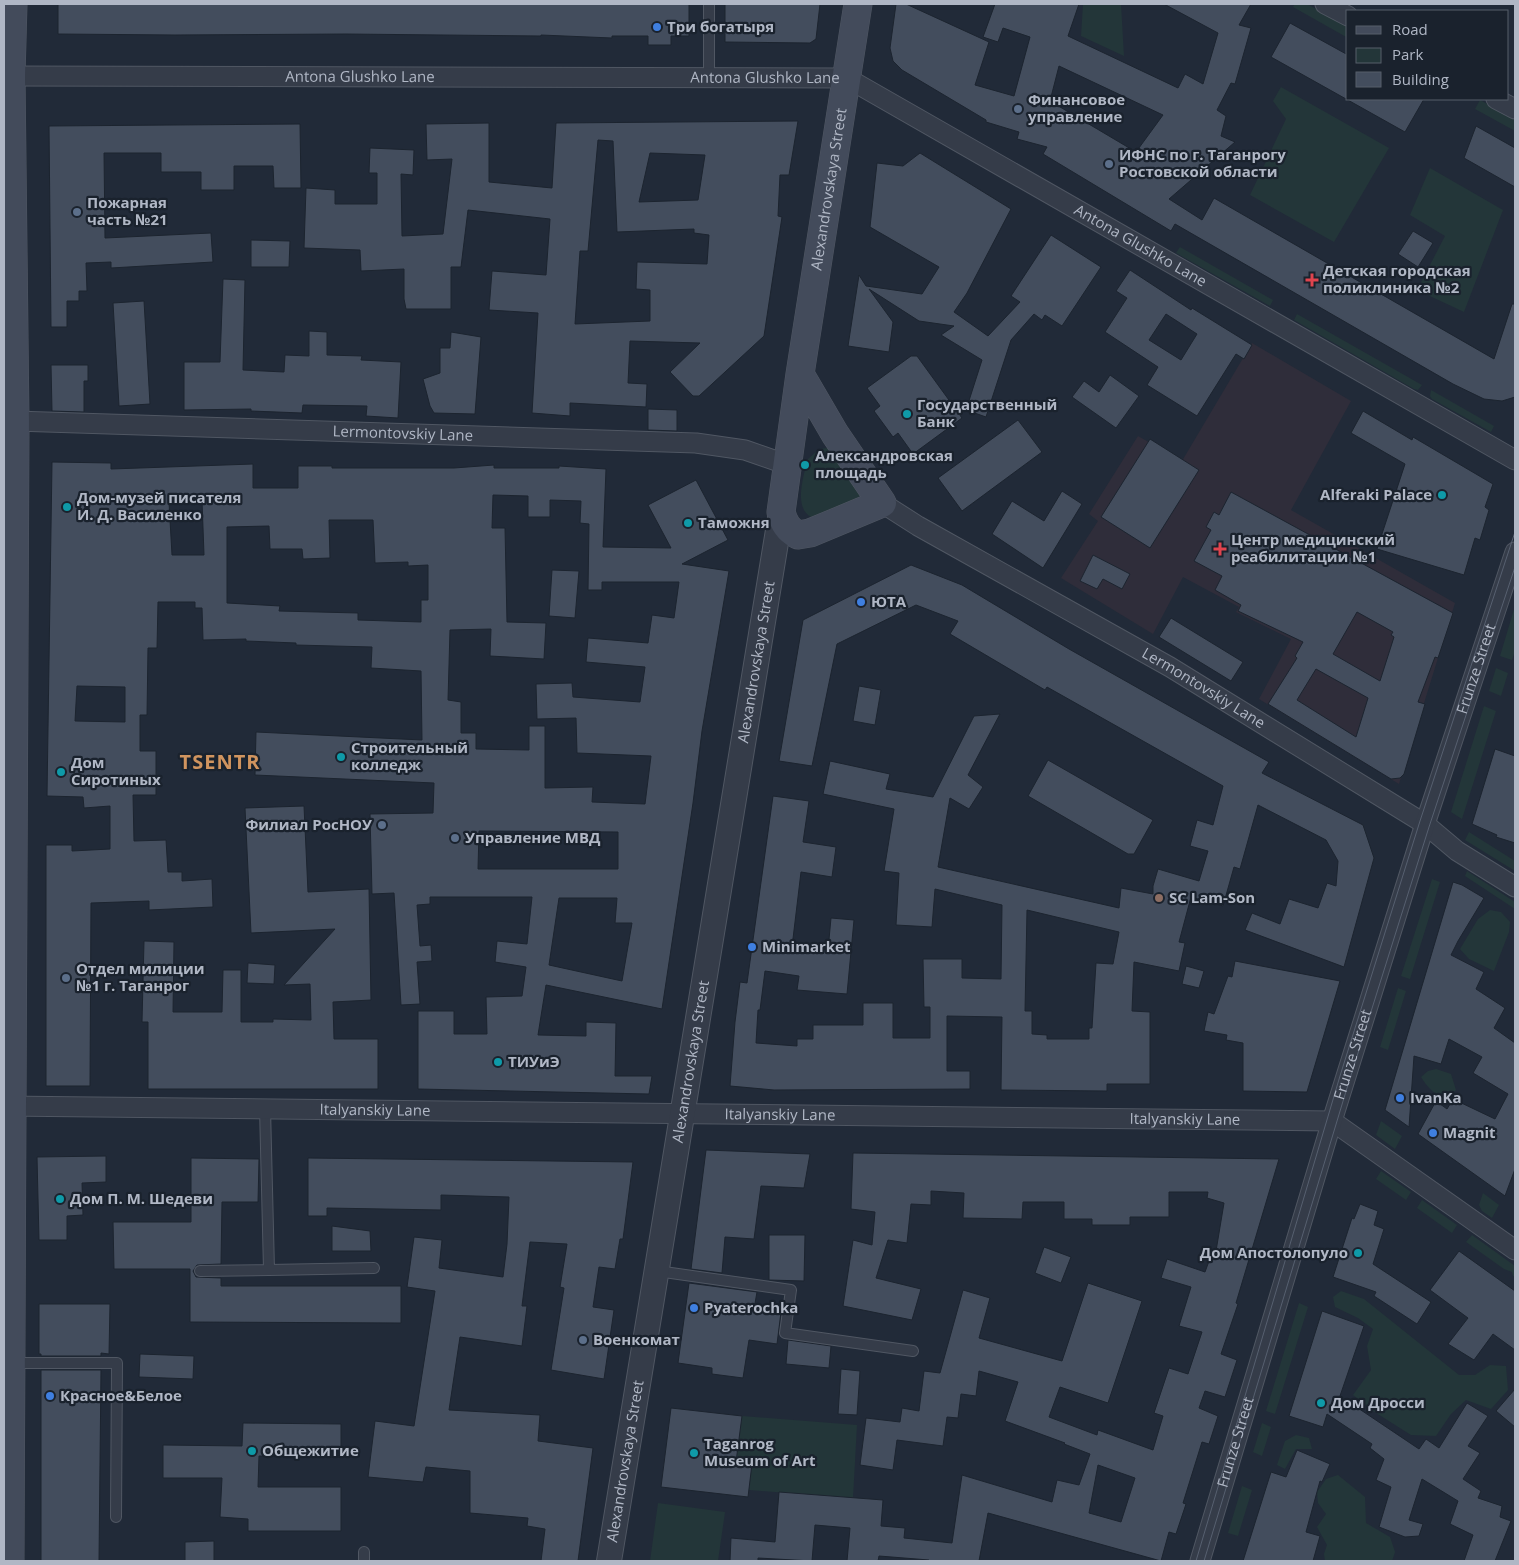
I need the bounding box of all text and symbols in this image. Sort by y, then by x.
legend [1346,10,1509,100]
place label: Три богатыря [667,16,774,36]
text: Road [1392,19,1428,39]
marker: Три богатыря [651,21,663,33]
text: Park [1392,44,1423,64]
street label: Antona Glushko Lane [285,66,435,86]
street label: Antona Glushko Lane [690,67,840,87]
text: Building [1392,69,1449,89]
place label: Финансовое управление [1028,89,1125,126]
marker: Финансовое управление [1012,103,1024,115]
street label: Alexandrovskaya Street [805,106,851,272]
place label: ИФНС по г. Таганрогу Ростовской области [1119,144,1286,181]
marker: ИФНС по г. Таганрогу Ростовской области [1103,158,1115,170]
place label: Пожарная часть №21 [87,192,168,229]
street label: Antona Glushko Lane [1071,199,1211,291]
marker: Пожарная часть №21 [71,206,83,218]
place label: Детская городская поликлиника №2 [1323,260,1471,297]
marker: Детская городская поликлиника №2 [1305,273,1319,287]
place label: Государственный Банк [917,394,1057,431]
marker: Государственный Банк [901,408,913,420]
street label: Lermontovskiy Lane [332,420,473,445]
place label: Александровская площадь [815,445,953,482]
marker: Александровская площадь [799,459,811,471]
place label: Alferaki Palace [1320,484,1432,504]
place label: Дом-музей писателя И. Д. Василенко [77,487,241,524]
marker: Alferaki Palace [1436,489,1448,501]
marker: Дом-музей писателя И. Д. Василенко [61,501,73,513]
place label: Таможня [698,512,770,532]
marker: Таможня [682,517,694,529]
place label: Центр медицинский реабилитации №1 [1231,529,1395,566]
marker: Центр медицинский реабилитации №1 [1213,542,1227,556]
street label: Alexandrovskaya Street [732,579,779,744]
place label: ЮТА [871,591,907,611]
marker: ЮТА [855,596,867,608]
street label: Frunze Street [1451,621,1500,716]
street label: Lermontovskiy Lane [1139,642,1269,732]
place label: Строительный колледж [351,737,468,774]
district label: TSENTR [180,748,260,775]
marker: Строительный колледж [335,751,347,763]
place label: Дом Сиротиных [71,752,161,789]
marker: Дом Сиротиных [55,766,67,778]
place label: Филиал РосНОУ [245,814,372,834]
marker: Филиал РосНОУ [376,819,388,831]
place label: Управление МВД [465,827,601,847]
marker: Управление МВД [449,832,461,844]
place label: SC Lam-Son [1169,887,1255,907]
marker: SC Lam-Son [1153,892,1165,904]
place label: Minimarket [762,936,851,956]
marker: Minimarket [746,941,758,953]
place label: Отдел милиции №1 г. Таганрог [76,958,205,995]
marker: Отдел милиции №1 г. Таганрог [60,972,72,984]
street label: Alexandrovskaya Street [667,979,713,1144]
street label: Frunze Street [1328,1007,1375,1102]
place label: ТИУиЭ [508,1051,560,1071]
marker: ТИУиЭ [492,1056,504,1068]
place label: IvanKa [1410,1087,1461,1107]
marker: IvanKa [1394,1092,1406,1104]
street label: Italyanskiy Lane [319,1099,431,1120]
street label: Italyanskiy Lane [724,1103,836,1124]
street label: Italyanskiy Lane [1129,1108,1240,1129]
place label: Magnit [1443,1122,1496,1142]
marker: Magnit [1427,1127,1439,1139]
place label: Дом П. М. Шедеви [70,1188,213,1208]
marker: Дом П. М. Шедеви [54,1193,66,1205]
place label: Дом Апостолопуло [1200,1242,1348,1262]
marker: Дом Апостолопуло [1352,1247,1364,1259]
place label: Pyaterochka [704,1297,798,1317]
marker: Pyaterochka [688,1302,700,1314]
place label: Военкомат [593,1329,680,1349]
marker: Военкомат [577,1334,589,1346]
street label: Alexandrovskaya Street [601,1379,648,1544]
place label: Красное&Белое [60,1385,182,1405]
marker: Красное&Белое [44,1390,56,1402]
place label: Дом Дросси [1331,1392,1425,1412]
street label: Frunze Street [1212,1394,1258,1490]
marker: Дом Дросси [1315,1397,1327,1409]
place label: Taganrog Museum of Art [704,1433,816,1470]
place label: Общежитие [262,1440,359,1460]
marker: Общежитие [246,1445,258,1457]
marker: Taganrog Museum of Art [688,1447,700,1459]

